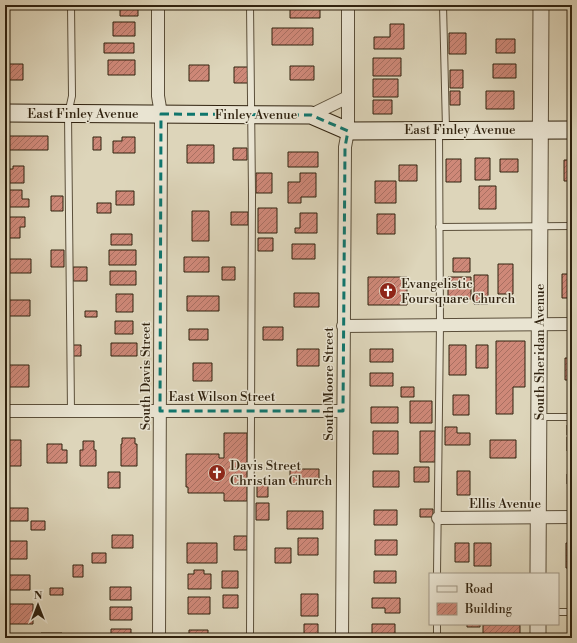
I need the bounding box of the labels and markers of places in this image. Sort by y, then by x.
place label: Evangelistic Foursquare Church [401,276,515,307]
church icon: Evangelistic Foursquare Church [378,281,398,301]
place label: Davis Street Christian Church [230,458,333,489]
church icon: Davis Street Christian Church [207,463,227,483]

